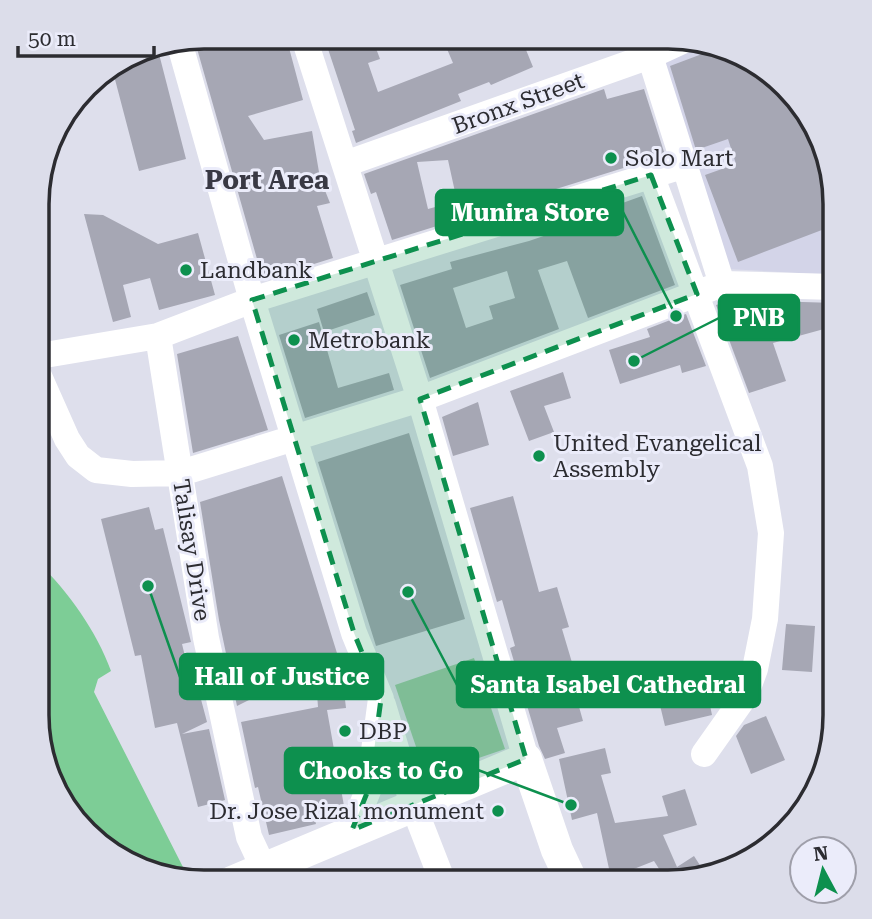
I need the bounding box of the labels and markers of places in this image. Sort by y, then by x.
place label: Solo Mart [625,145,734,172]
marker: Solo Mart [603,150,619,166]
callout: Munira Store [436,190,623,235]
place label: Landbank [200,257,313,284]
marker: Landbank [178,262,194,278]
callout: PNB [719,295,799,340]
place label: Metrobank [308,327,431,354]
marker: Metrobank [286,332,302,348]
place label: United Evangelical Assembly [553,430,761,483]
marker: United Evangelical Assembly [531,448,547,464]
callout: Hall of Justice [180,654,383,699]
callout: Santa Isabel Cathedral [457,662,760,707]
place label: DBP [359,718,407,745]
marker: DBP [337,723,353,739]
callout: Chooks to Go [285,748,478,793]
place label: Dr. Jose Rizal monument [209,798,484,825]
marker: Dr. Jose Rizal monument [490,803,506,819]

